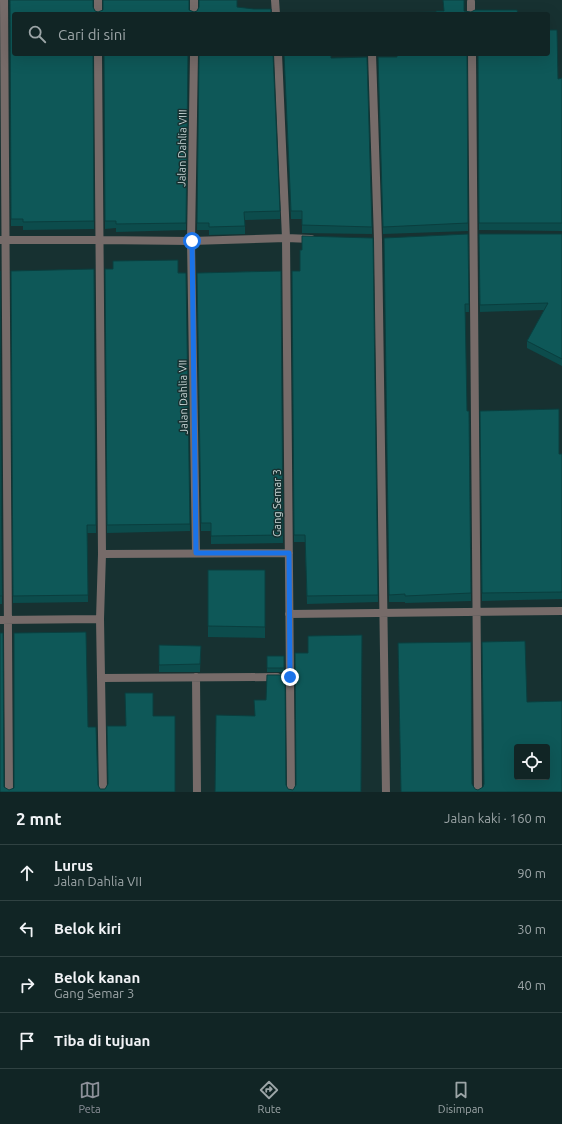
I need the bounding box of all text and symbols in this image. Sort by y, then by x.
search box [12,12,550,56]
icon: search [26,23,48,45]
text: Cari di sini [58,26,126,43]
street label: Jalan Dahlia VIII [175,109,189,187]
route start [183,232,201,250]
street label: Jalan Dahlia VII [176,360,190,434]
street label: Gang Semar 3 [271,469,283,537]
route end [281,668,299,686]
map controls [514,744,550,780]
button: locate [514,744,550,780]
text: 2 mnt [16,809,62,828]
text: Jalan kaki · 160 m [444,811,546,825]
text: Lurus [54,857,93,874]
icon: ahead [16,862,38,884]
text: 90 m [517,866,546,880]
text: Jalan Dahlia VII [54,874,142,888]
icon: left [16,918,38,940]
text: Belok kiri [54,920,121,937]
text: 30 m [517,922,546,936]
text: Belok kanan [54,969,140,986]
icon: right [16,974,38,996]
text: 40 m [517,978,546,992]
text: Gang Semar 3 [54,986,134,1000]
icon: arrive [16,1030,38,1052]
text: Tiba di tujuan [54,1032,150,1049]
tab: Peta [78,1079,101,1115]
tab: Rute [258,1079,281,1115]
tab: Disimpan [438,1079,484,1115]

